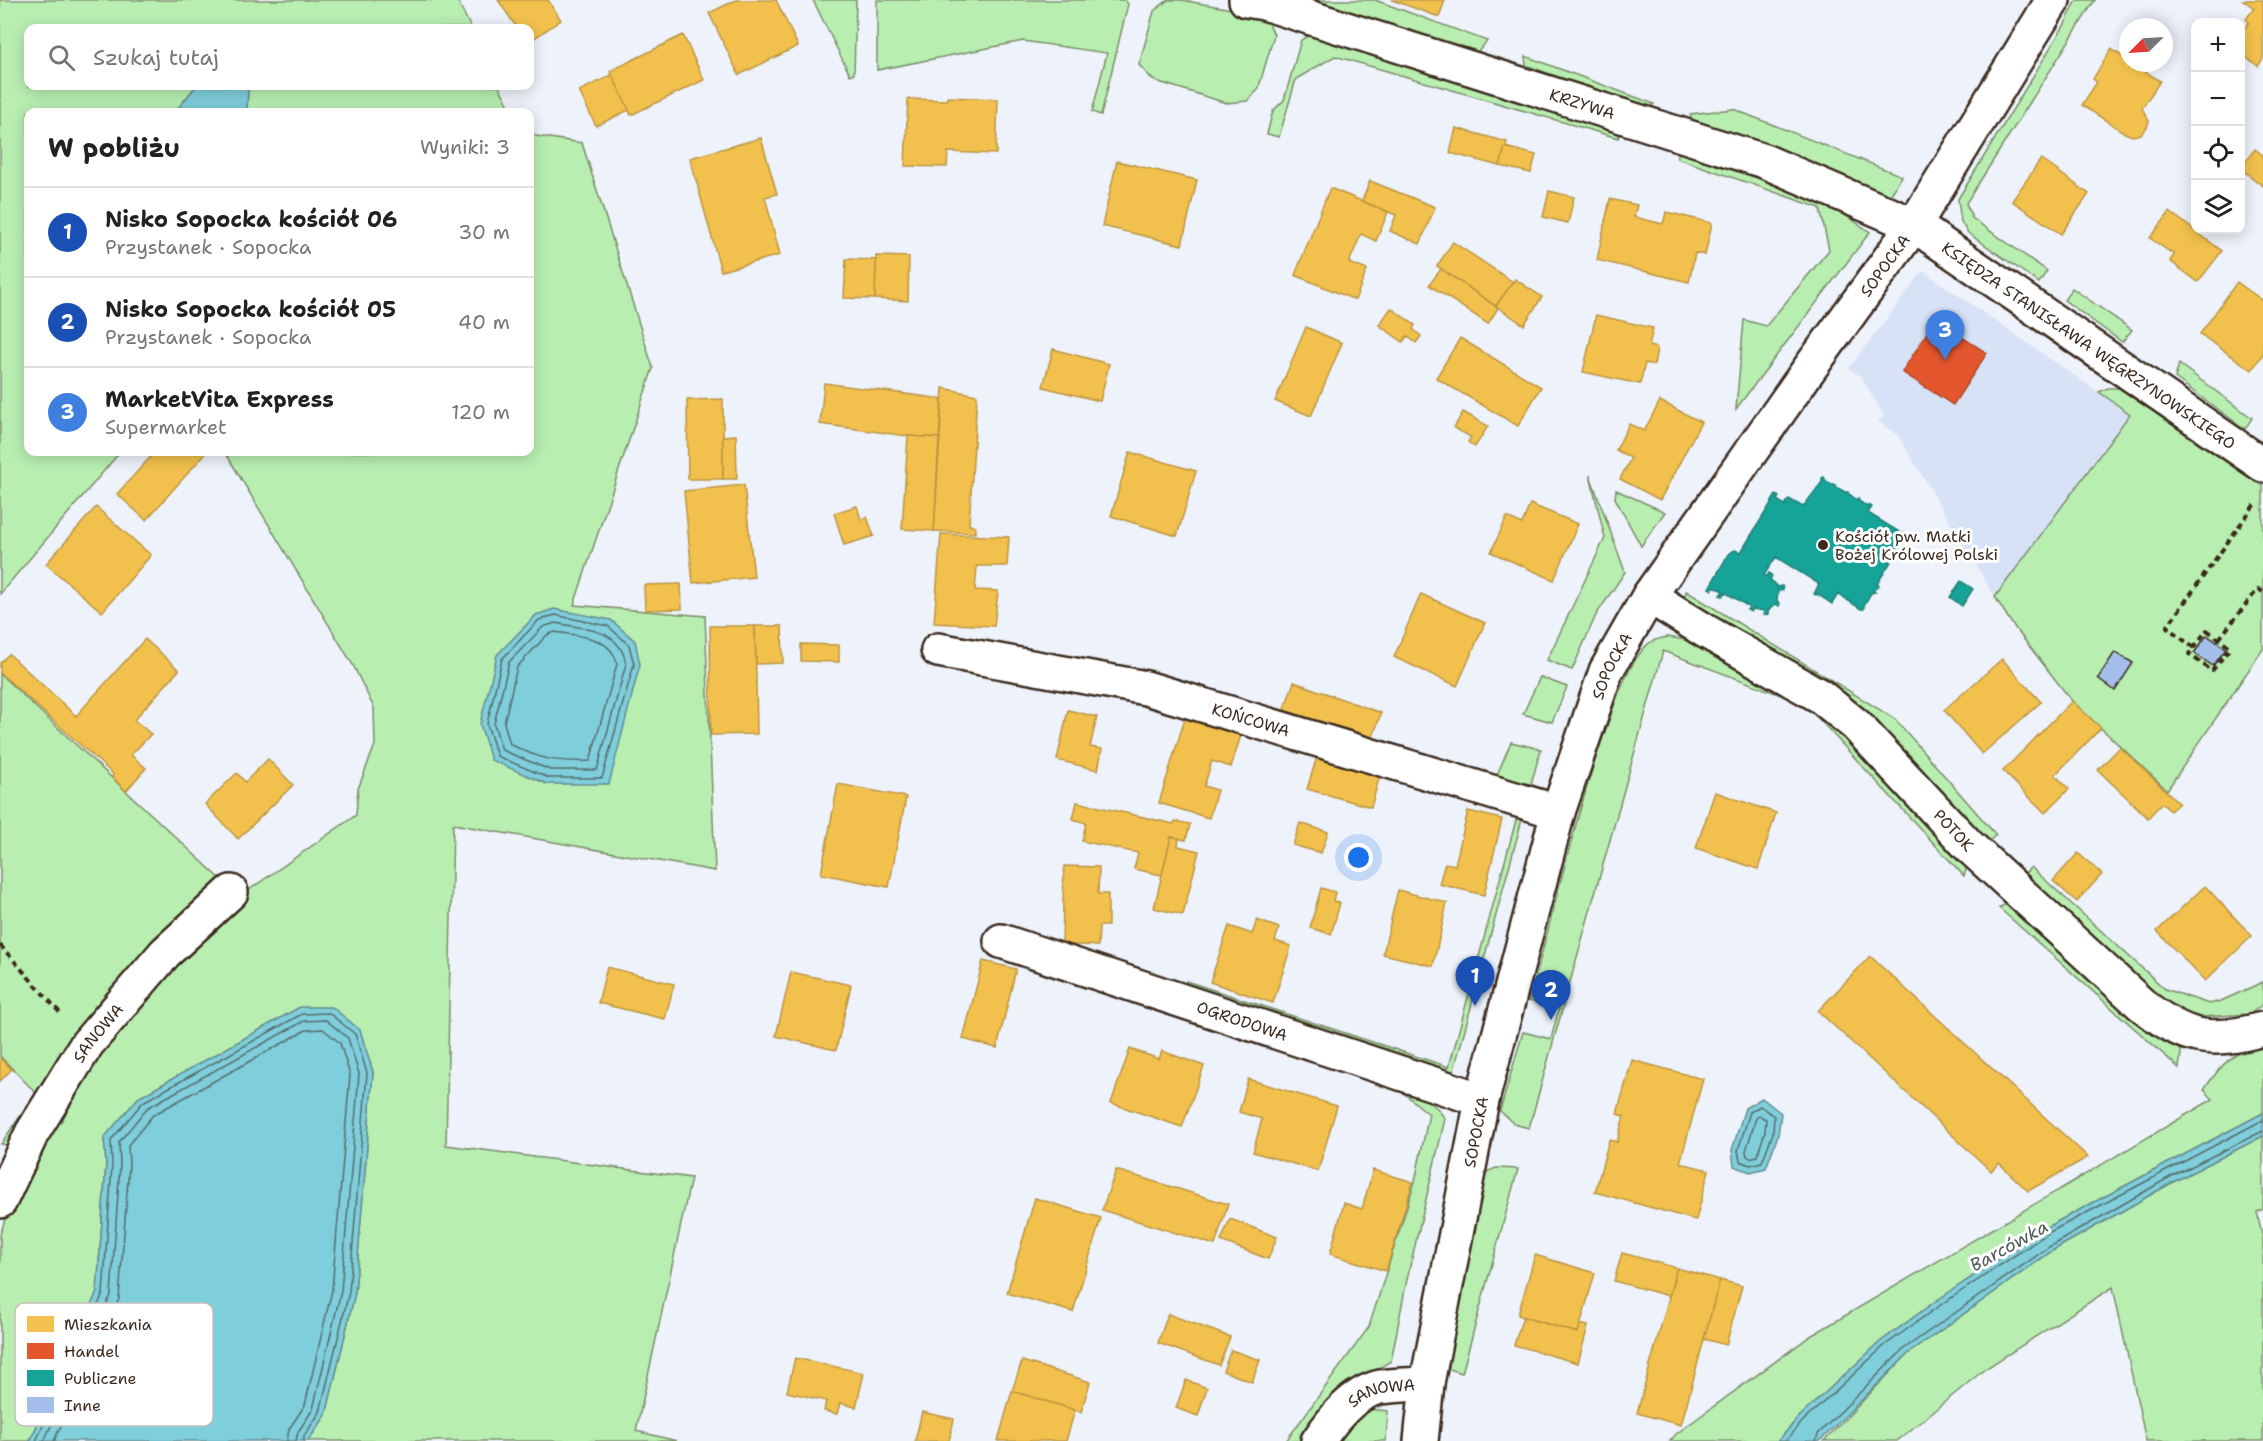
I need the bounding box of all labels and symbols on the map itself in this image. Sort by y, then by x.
north arrow [2119,18,2173,72]
street label: KRZYWA [1547,83,1617,124]
street label: SOPOCKA [1855,230,1914,301]
street label: KSIĘDZA STANISŁAWA WĘGRZYNOWSKIEGO [1938,237,2240,454]
pin: 3 [1926,310,1964,360]
place label: Kościół pw. Matki Bożej Królowej Polski [1835,526,1998,565]
marker: Kościół pw. Matki Bożej Królowej Polski [1816,538,1830,552]
street label: SOPOCKA [1587,629,1636,702]
street label: KOŃCOWA [1209,698,1292,741]
street label: POTOK [1929,804,1979,856]
your location [1344,843,1373,872]
pin: 1 [1456,956,1494,1006]
pin: 2 [1532,970,1570,1020]
street label: OGRODOWA [1194,996,1290,1046]
street label: SANOWA [68,999,128,1066]
street label: SOPOCKA [1459,1095,1493,1169]
water label: Barcówka [1966,1215,2052,1277]
legend [15,1303,213,1426]
text: Mieszkania [64,1314,152,1335]
text: Handel [64,1341,119,1362]
text: Publiczne [64,1368,137,1389]
street label: SANOWA [1343,1374,1416,1412]
text: Inne [64,1395,101,1416]

